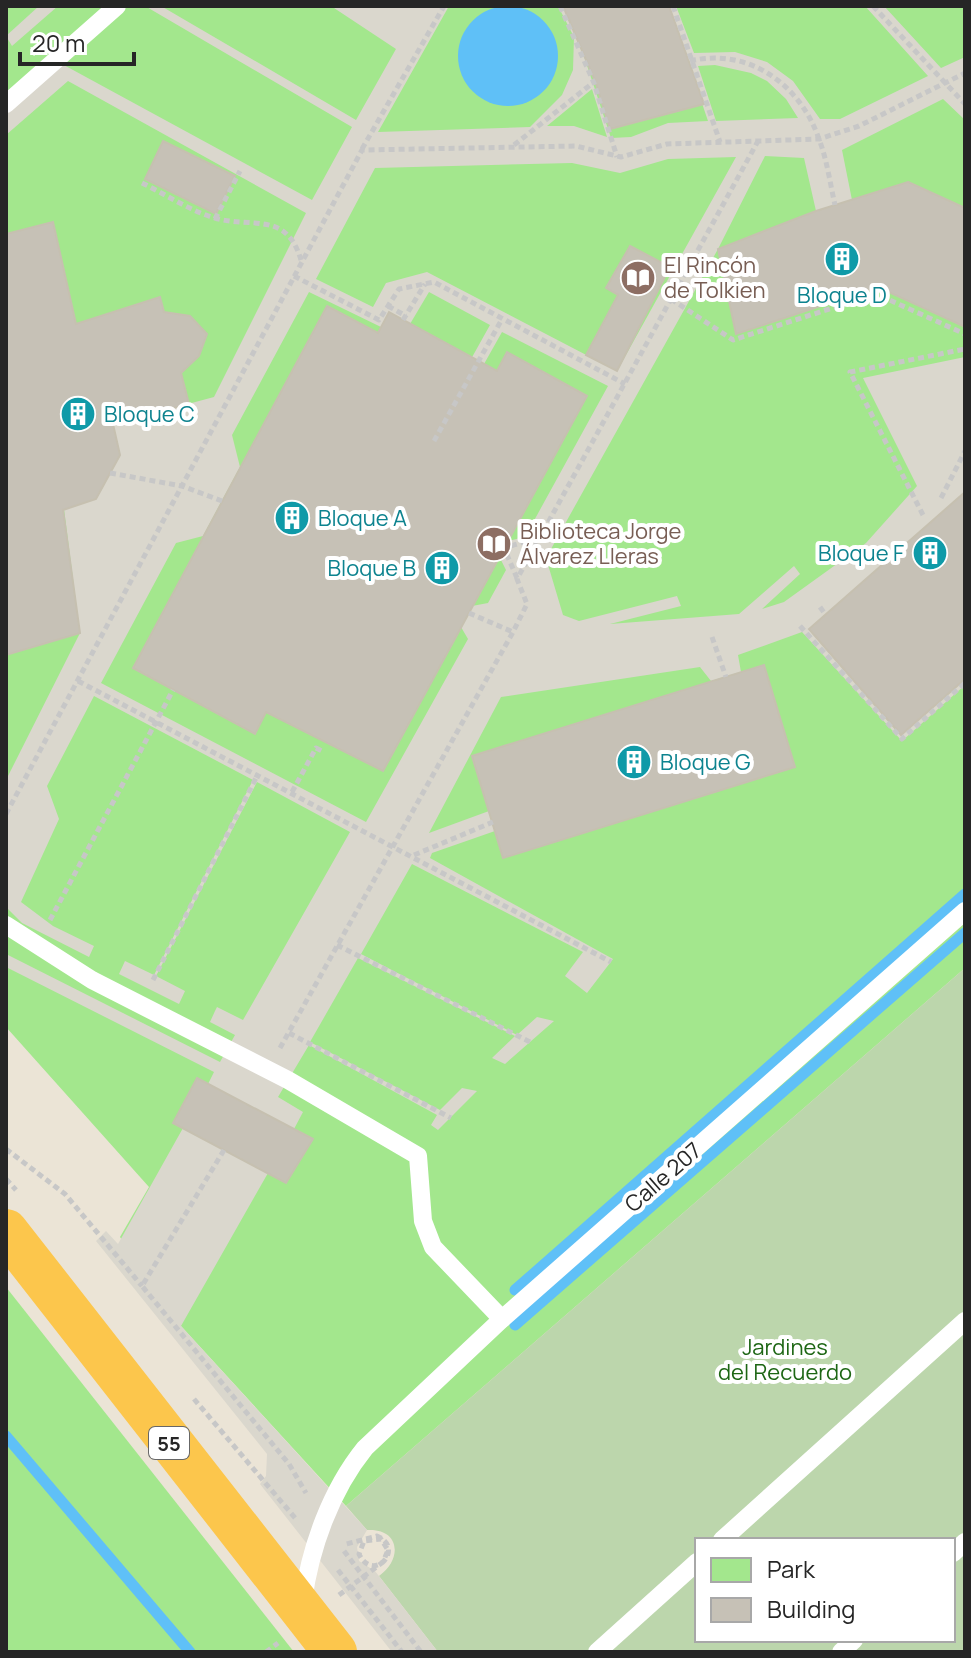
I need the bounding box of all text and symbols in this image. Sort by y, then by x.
scale bar [20,16,134,66]
text: 20 m [32,26,85,59]
building icon: Bloque D [823,240,861,278]
place label: El Rincón de Tolkien [664,250,765,305]
library icon: El Rincón de Tolkien [619,259,657,297]
place label: Bloque D [797,280,887,310]
building icon: Bloque C [59,395,97,433]
place label: Bloque C [104,399,195,429]
building icon: Bloque A [273,499,311,537]
place label: Bloque A [318,503,407,533]
place label: Biblioteca Jorge Álvarez Lleras [520,516,682,571]
library icon: Biblioteca Jorge Álvarez Lleras [475,525,513,563]
building icon: Bloque F [911,534,949,572]
place label: Bloque F [818,538,904,568]
building icon: Bloque B [423,549,461,587]
place label: Bloque B [328,553,416,583]
building icon: Bloque G [615,743,653,781]
place label: Bloque G [660,747,751,777]
street label: Calle 207 [618,1135,708,1219]
park label: Jardines del Recuerdo [718,1332,852,1387]
road number: 55 [149,1427,189,1459]
legend [695,1538,955,1642]
text: Park [767,1552,816,1585]
text: Building [767,1592,855,1625]

